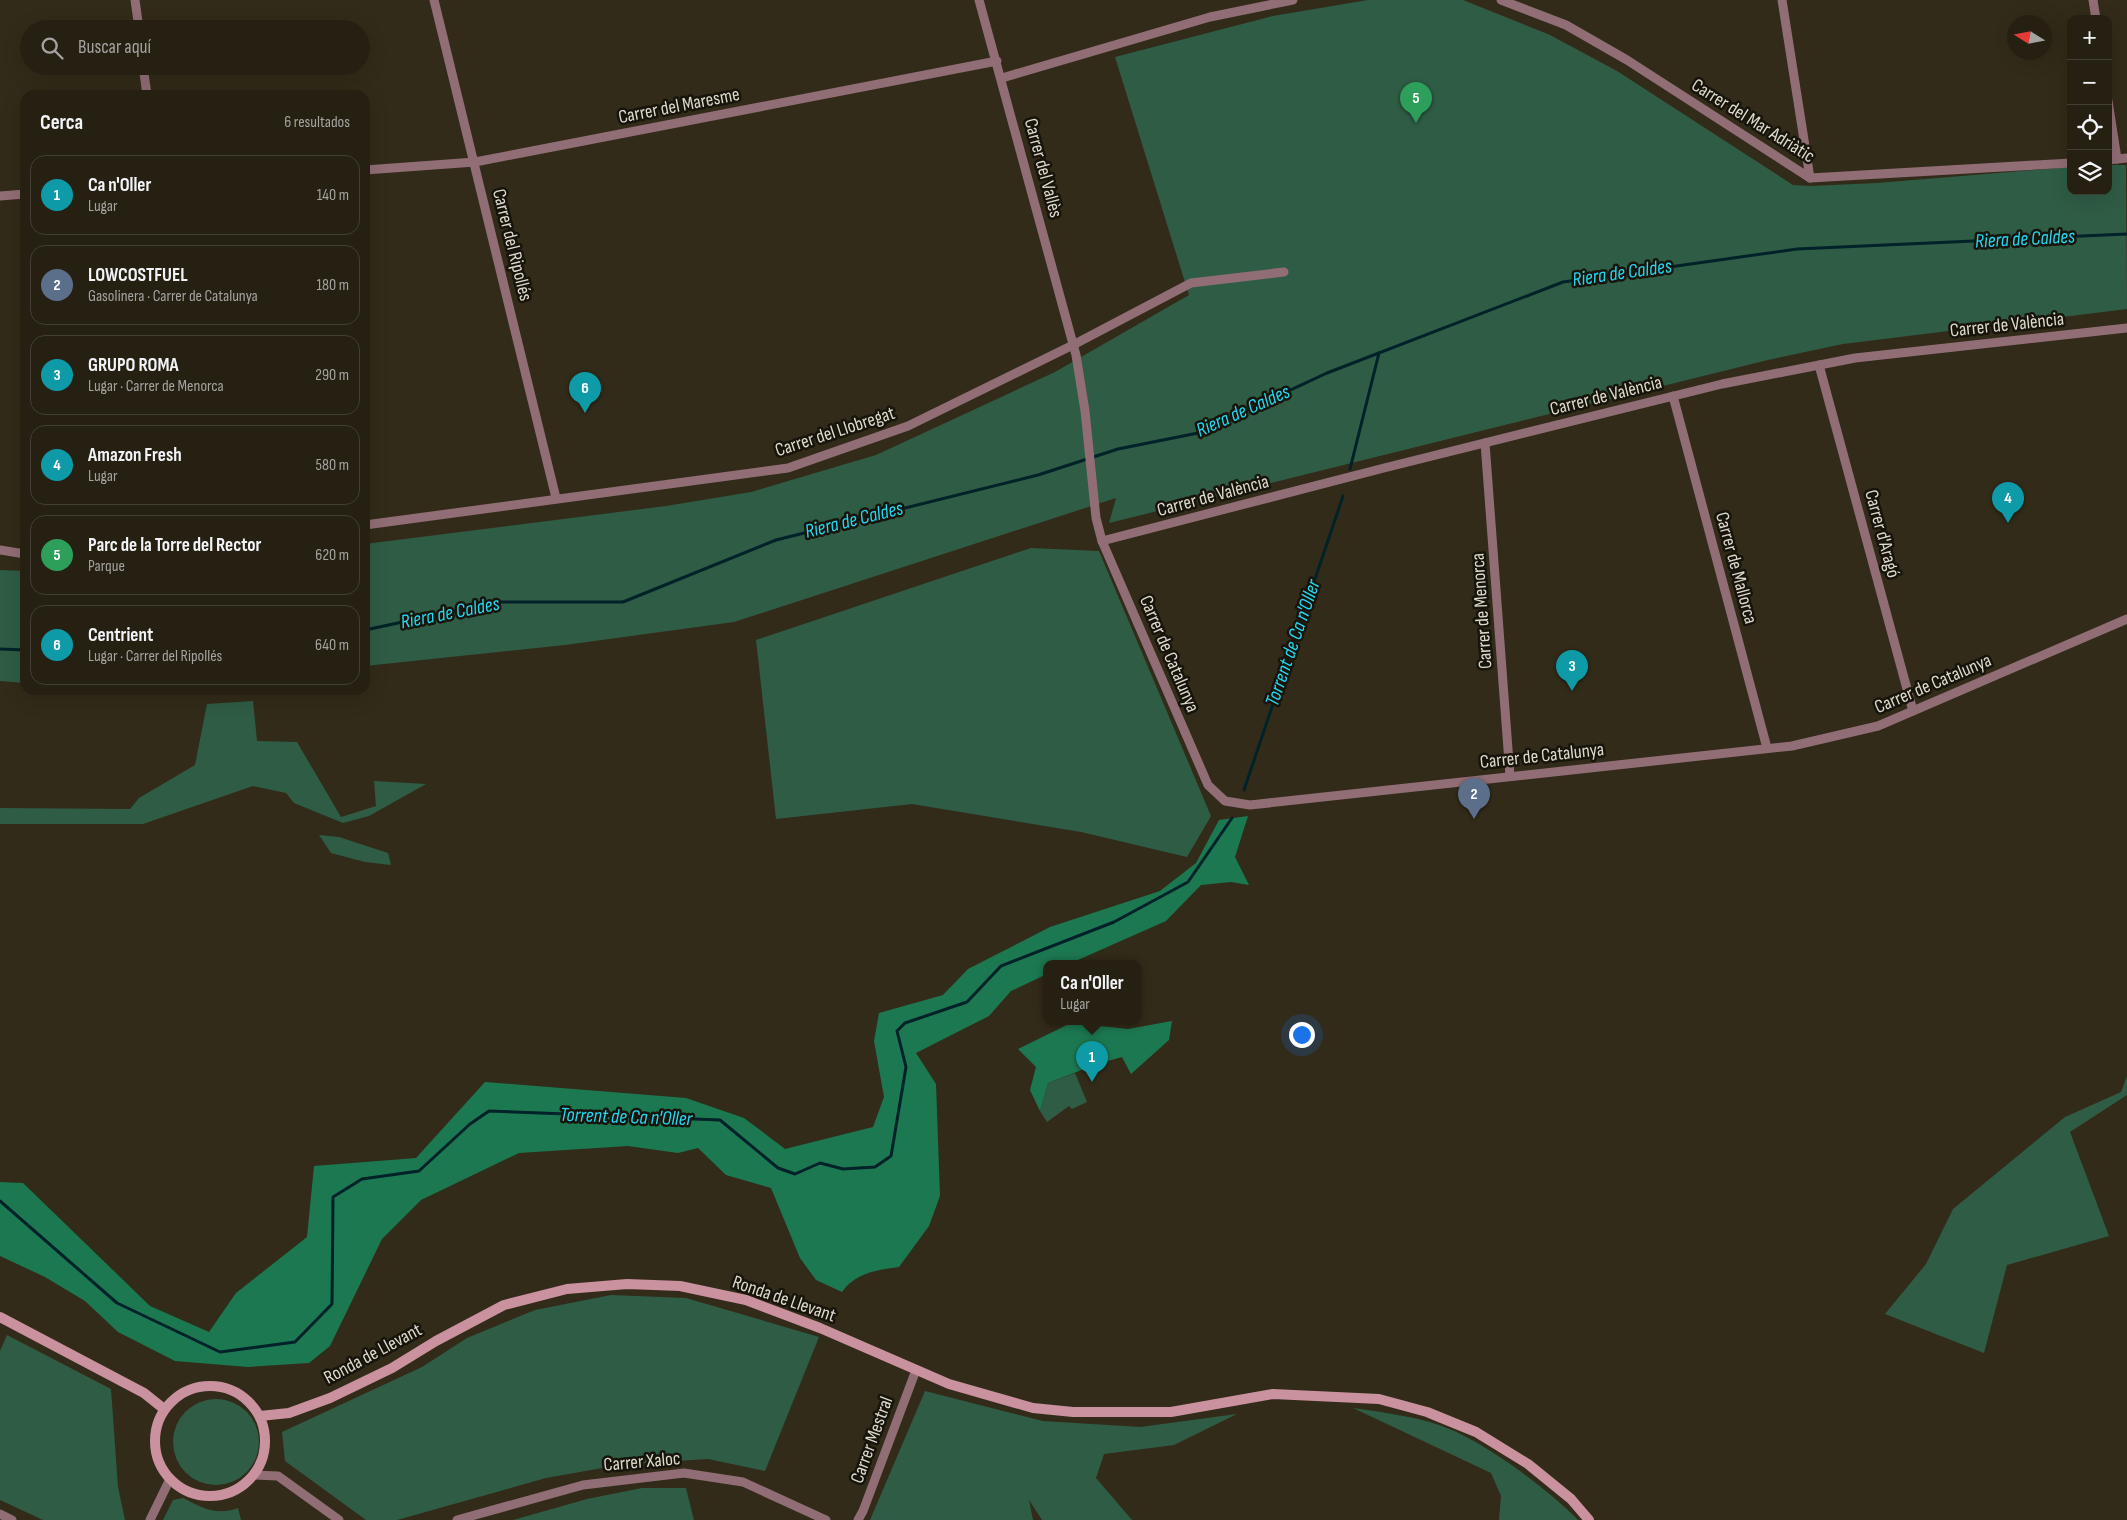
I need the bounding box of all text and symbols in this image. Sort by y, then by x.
north arrow [2007,15,2052,60]
map controls [2067,15,2112,195]
button: + [2067,15,2112,60]
search box [20,20,370,75]
icon: search [38,34,66,62]
text: Buscar aquí [78,36,151,59]
button: − [2067,60,2112,105]
street label: Carrer del Mar Adriàtic [1687,74,1819,168]
pin: 5 [1400,82,1432,123]
street label: Carrer del Maresme [616,83,742,129]
button: locate [2067,105,2112,150]
text: Cerca [40,110,83,135]
text: 6 resultados [284,113,350,132]
street label: Carrer del Vallès [1019,116,1067,220]
button: layers [2067,150,2112,195]
text: Ca n'Oller [88,174,151,197]
text: 1 [54,186,60,205]
text: 140 m [317,186,349,205]
street label: Carrer del Ripollés [487,187,537,304]
text: Lugar [88,197,118,216]
water label: Riera de Caldes [1974,224,2076,254]
water label: Riera de Caldes [1571,254,1673,292]
text: LOWCOSTFUEL [88,264,188,287]
text: 2 [53,276,61,295]
text: 180 m [316,276,349,295]
text: Gasolinera · Carrer de Catalunya [88,287,258,306]
street label: Carrer de València [1949,308,2065,342]
text: GRUPO ROMA [88,354,179,377]
text: 3 [53,366,61,385]
text: 290 m [315,366,349,385]
street label: Carrer de València [1548,371,1664,421]
pin: 6 [569,372,601,413]
text: Lugar · Carrer de Menorca [88,377,224,396]
water label: Riera de Caldes [1192,380,1294,442]
street label: Carrer del Llobregat [772,402,898,462]
text: Amazon Fresh [88,444,182,467]
text: 4 [53,456,61,475]
text: 580 m [316,456,349,475]
text: Lugar [88,467,118,486]
street label: Carrer de València [1155,470,1271,522]
pin: 4 [1992,482,2024,523]
street label: Carrer d'Aragó [1859,487,1905,581]
water label: Riera de Caldes [802,496,906,544]
street label: Carrer de Mallorca [1710,510,1762,626]
text: Parc de la Torre del Rector [88,534,262,557]
text: 5 [53,546,61,565]
text: 620 m [315,546,349,565]
street label: Carrer de Menorca [1466,552,1498,670]
text: Parque [88,557,125,576]
water label: Torrent de Ca n'Oller [1260,575,1326,709]
water label: Riera de Caldes [398,592,502,634]
street label: Carrer de Catalunya [1134,592,1204,716]
text: Centrient [88,624,153,647]
text: 6 [53,636,61,655]
text: 640 m [315,636,349,655]
text: Lugar · Carrer del Ripollés [88,647,222,666]
street label: Carrer de Catalunya [1871,649,1995,719]
pin: 3 [1556,650,1588,691]
street label: Carrer de Catalunya [1479,738,1605,774]
pin: 2 [1458,778,1490,819]
popup [1043,960,1141,1025]
text: Ca n'Oller [1060,972,1124,995]
text: Lugar [1060,995,1090,1014]
your location [1289,1022,1315,1048]
pin: 1 [1076,1041,1108,1082]
water label: Torrent de Ca n'Oller [559,1103,694,1131]
street label: Ronda de Llevant [729,1271,839,1328]
street label: Ronda de Llevant [320,1318,426,1389]
street label: Carrer Mestral [846,1394,898,1486]
street label: Carrer Xaloc [603,1447,681,1477]

